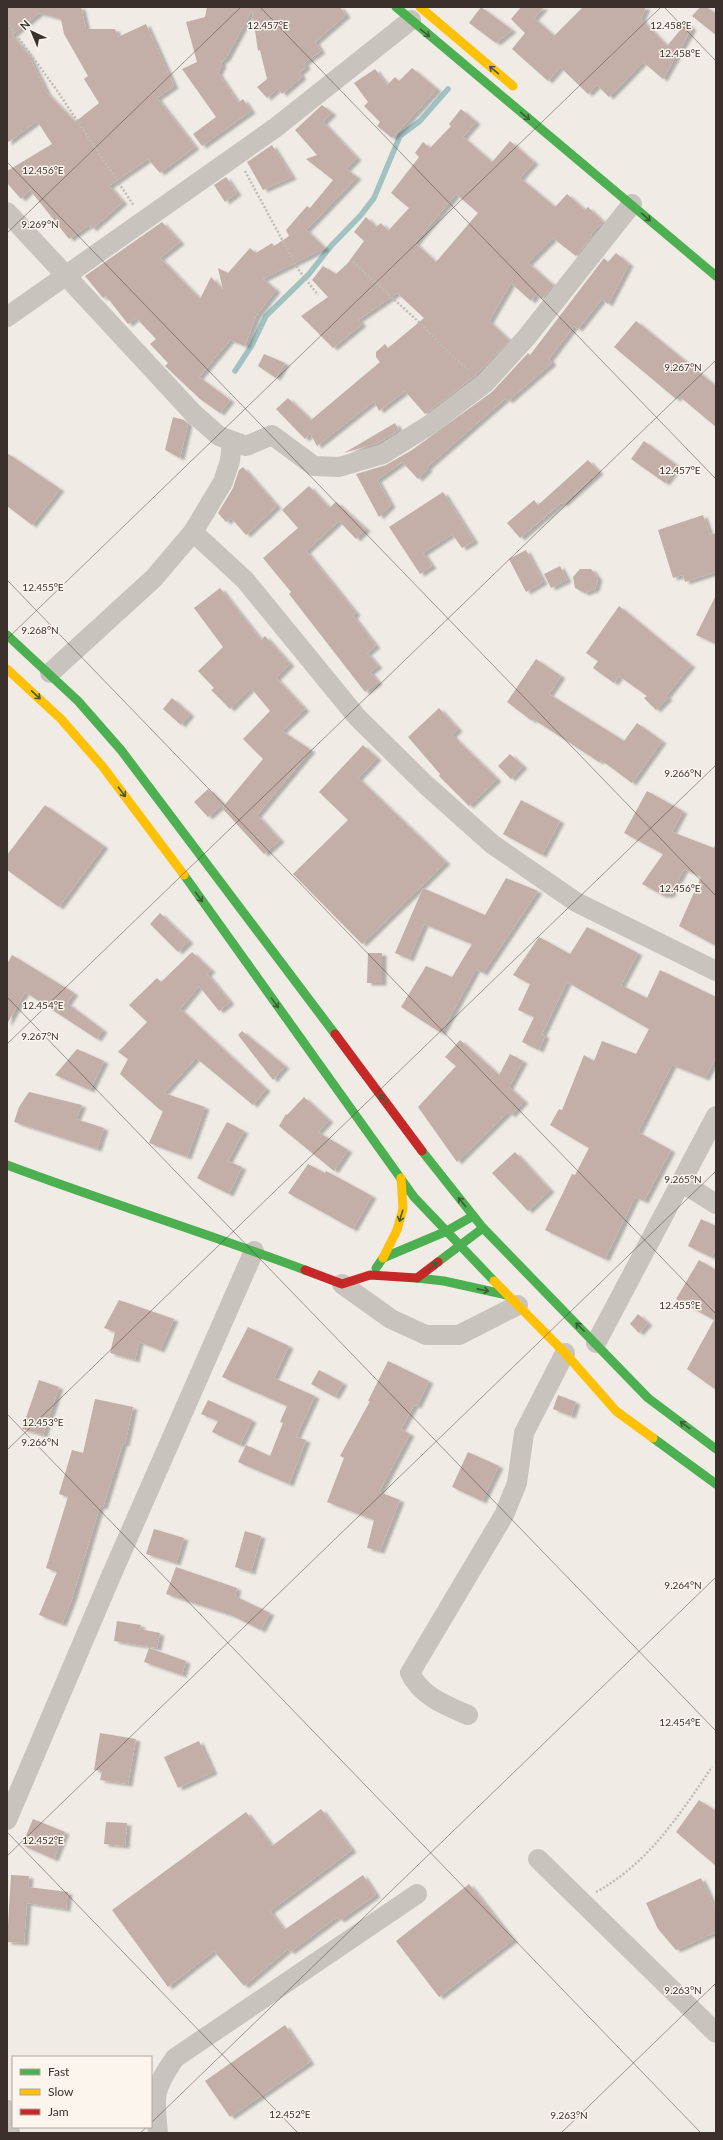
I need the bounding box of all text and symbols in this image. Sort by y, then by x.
north arrow [12,12,52,52]
text: N [17,17,32,32]
text: 12.457°E [247,19,289,31]
text: 12.458°E [650,19,692,31]
one-way arrow [420,28,430,37]
text: 12.458°E [659,47,701,59]
one-way arrow [488,65,499,74]
one-way arrow [520,111,530,120]
text: 12.456°E [22,164,64,176]
one-way arrow [641,212,652,221]
text: 9.269°N [21,218,59,230]
text: 9.267°N [664,361,702,373]
text: 12.457°E [659,464,701,476]
text: 12.455°E [22,581,64,593]
text: 9.268°N [21,624,59,636]
one-way arrow [30,691,41,700]
text: 9.266°N [664,767,702,779]
one-way arrow [118,787,126,798]
text: 12.456°E [659,882,701,894]
one-way arrow [195,891,203,902]
one-way arrow [271,997,279,1008]
text: 12.454°E [22,999,64,1011]
text: 9.267°N [21,1030,59,1042]
one-way arrow [379,1093,387,1104]
text: 9.265°N [664,1173,702,1185]
one-way arrow [457,1197,466,1208]
one-way arrow [397,1210,404,1223]
one-way arrow [428,1262,439,1271]
one-way arrow [476,1287,489,1295]
text: 12.455°E [659,1299,701,1311]
one-way arrow [575,1322,585,1332]
text: 12.453°E [22,1416,64,1428]
one-way arrow [679,1421,690,1430]
text: 9.266°N [21,1436,59,1448]
text: 9.264°N [664,1579,702,1591]
text: 12.454°E [659,1716,701,1728]
text: 12.452°E [22,1834,64,1846]
text: 9.263°N [664,1984,702,1996]
legend [12,2056,152,2128]
text: Fast [48,2064,70,2079]
text: Slow [48,2084,74,2099]
text: Jam [48,2104,69,2119]
text: 12.452°E [269,2108,311,2120]
text: 9.263°N [550,2109,588,2121]

